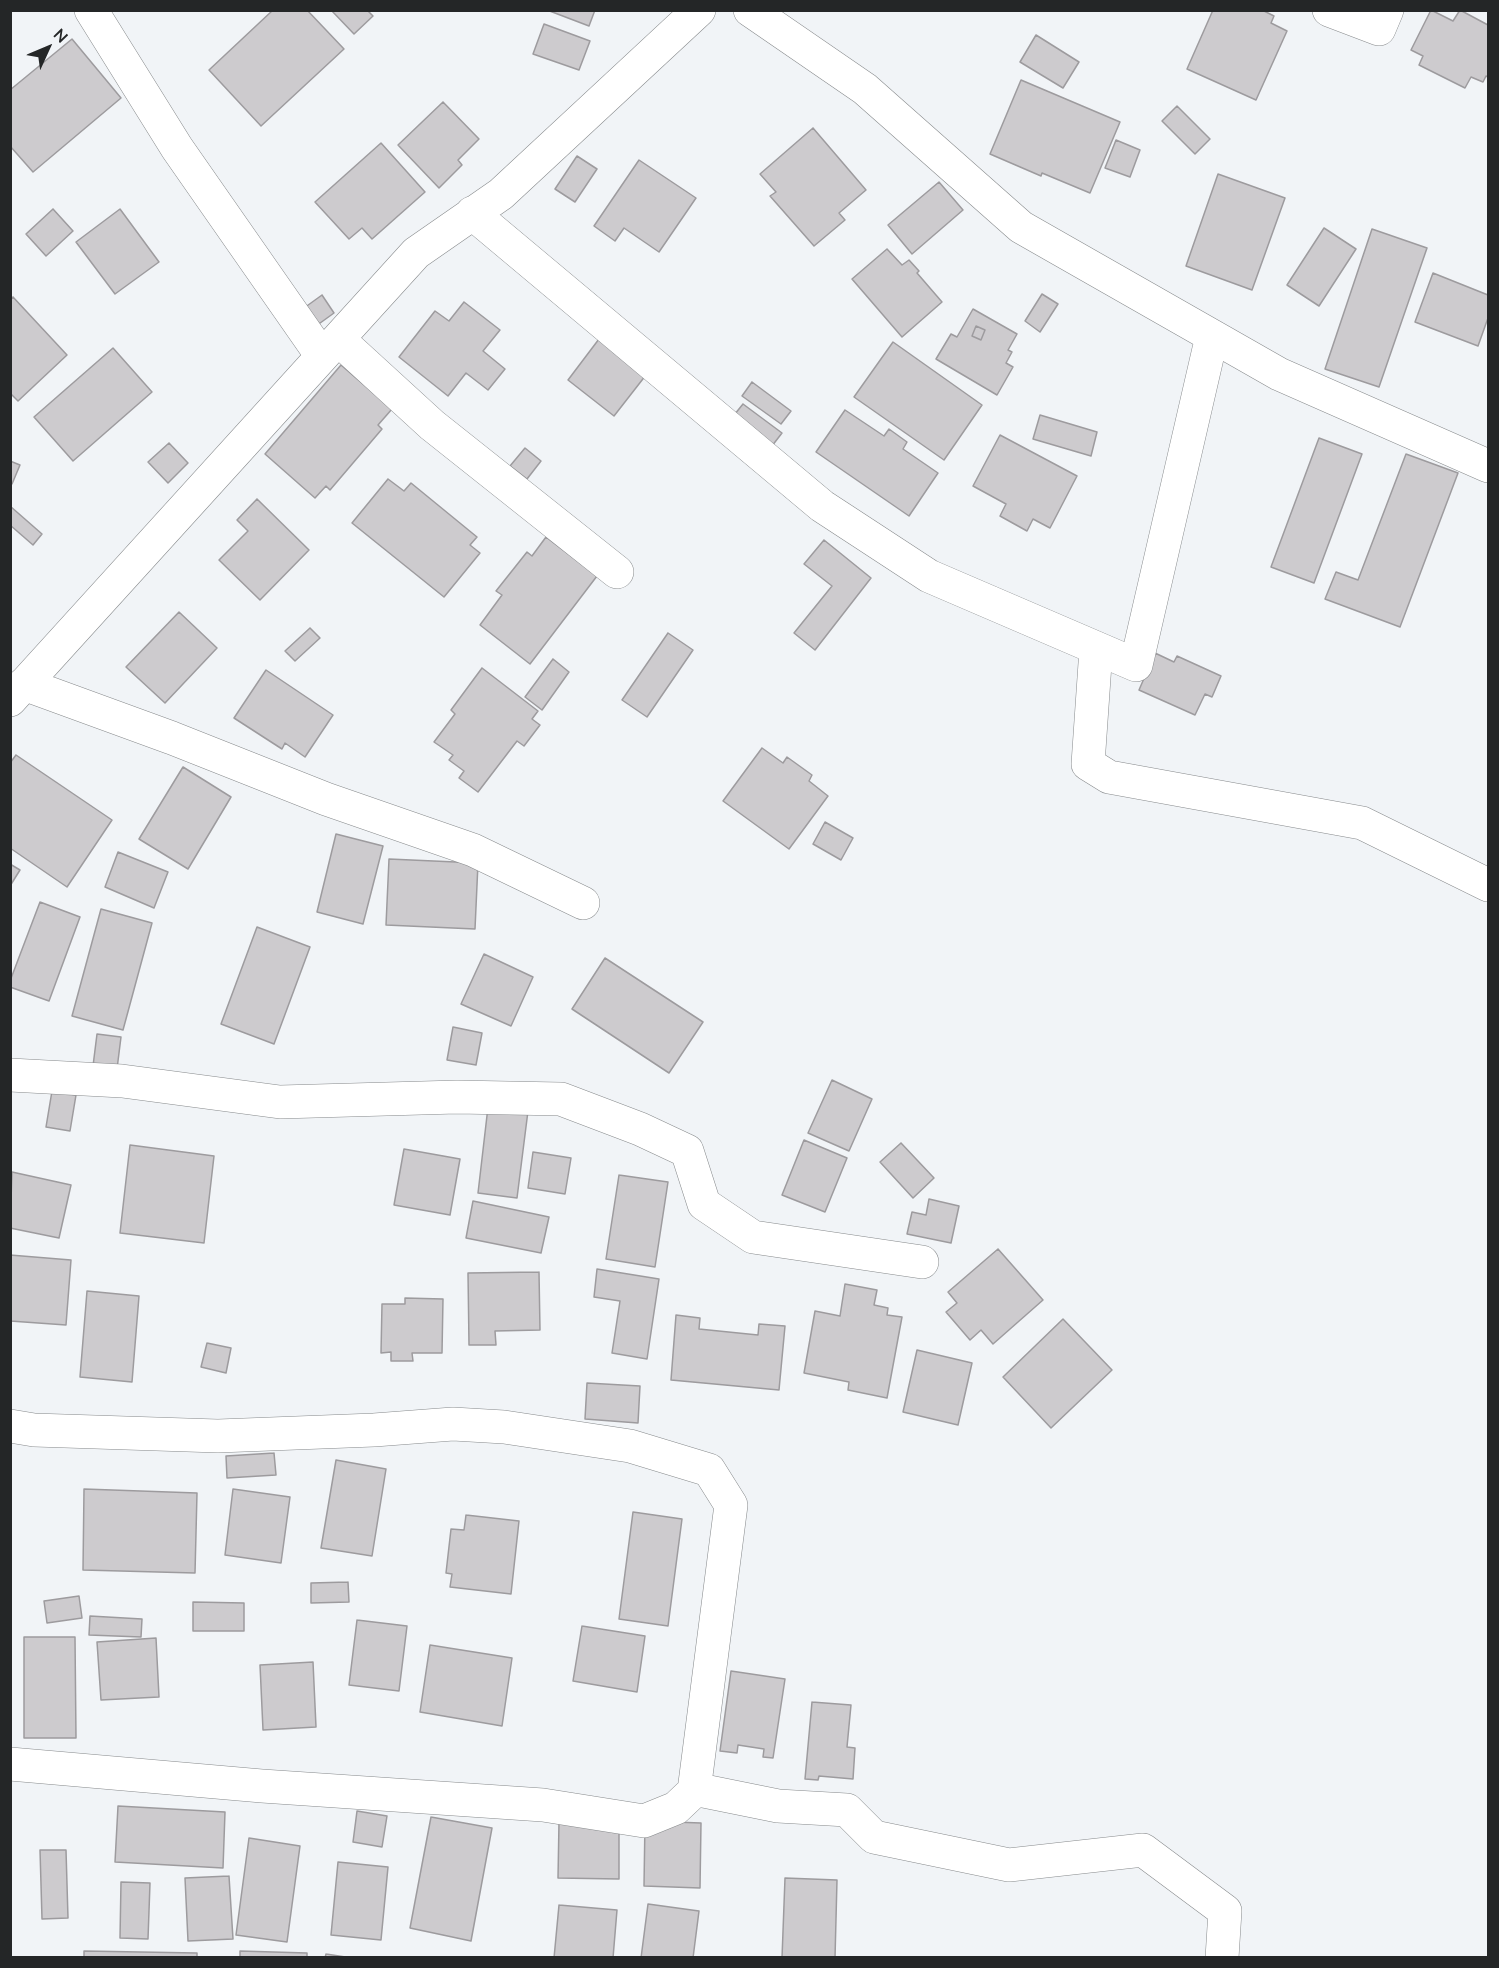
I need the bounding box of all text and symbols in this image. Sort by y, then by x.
north arrow [18,18,78,78]
text: N [50,24,72,47]

